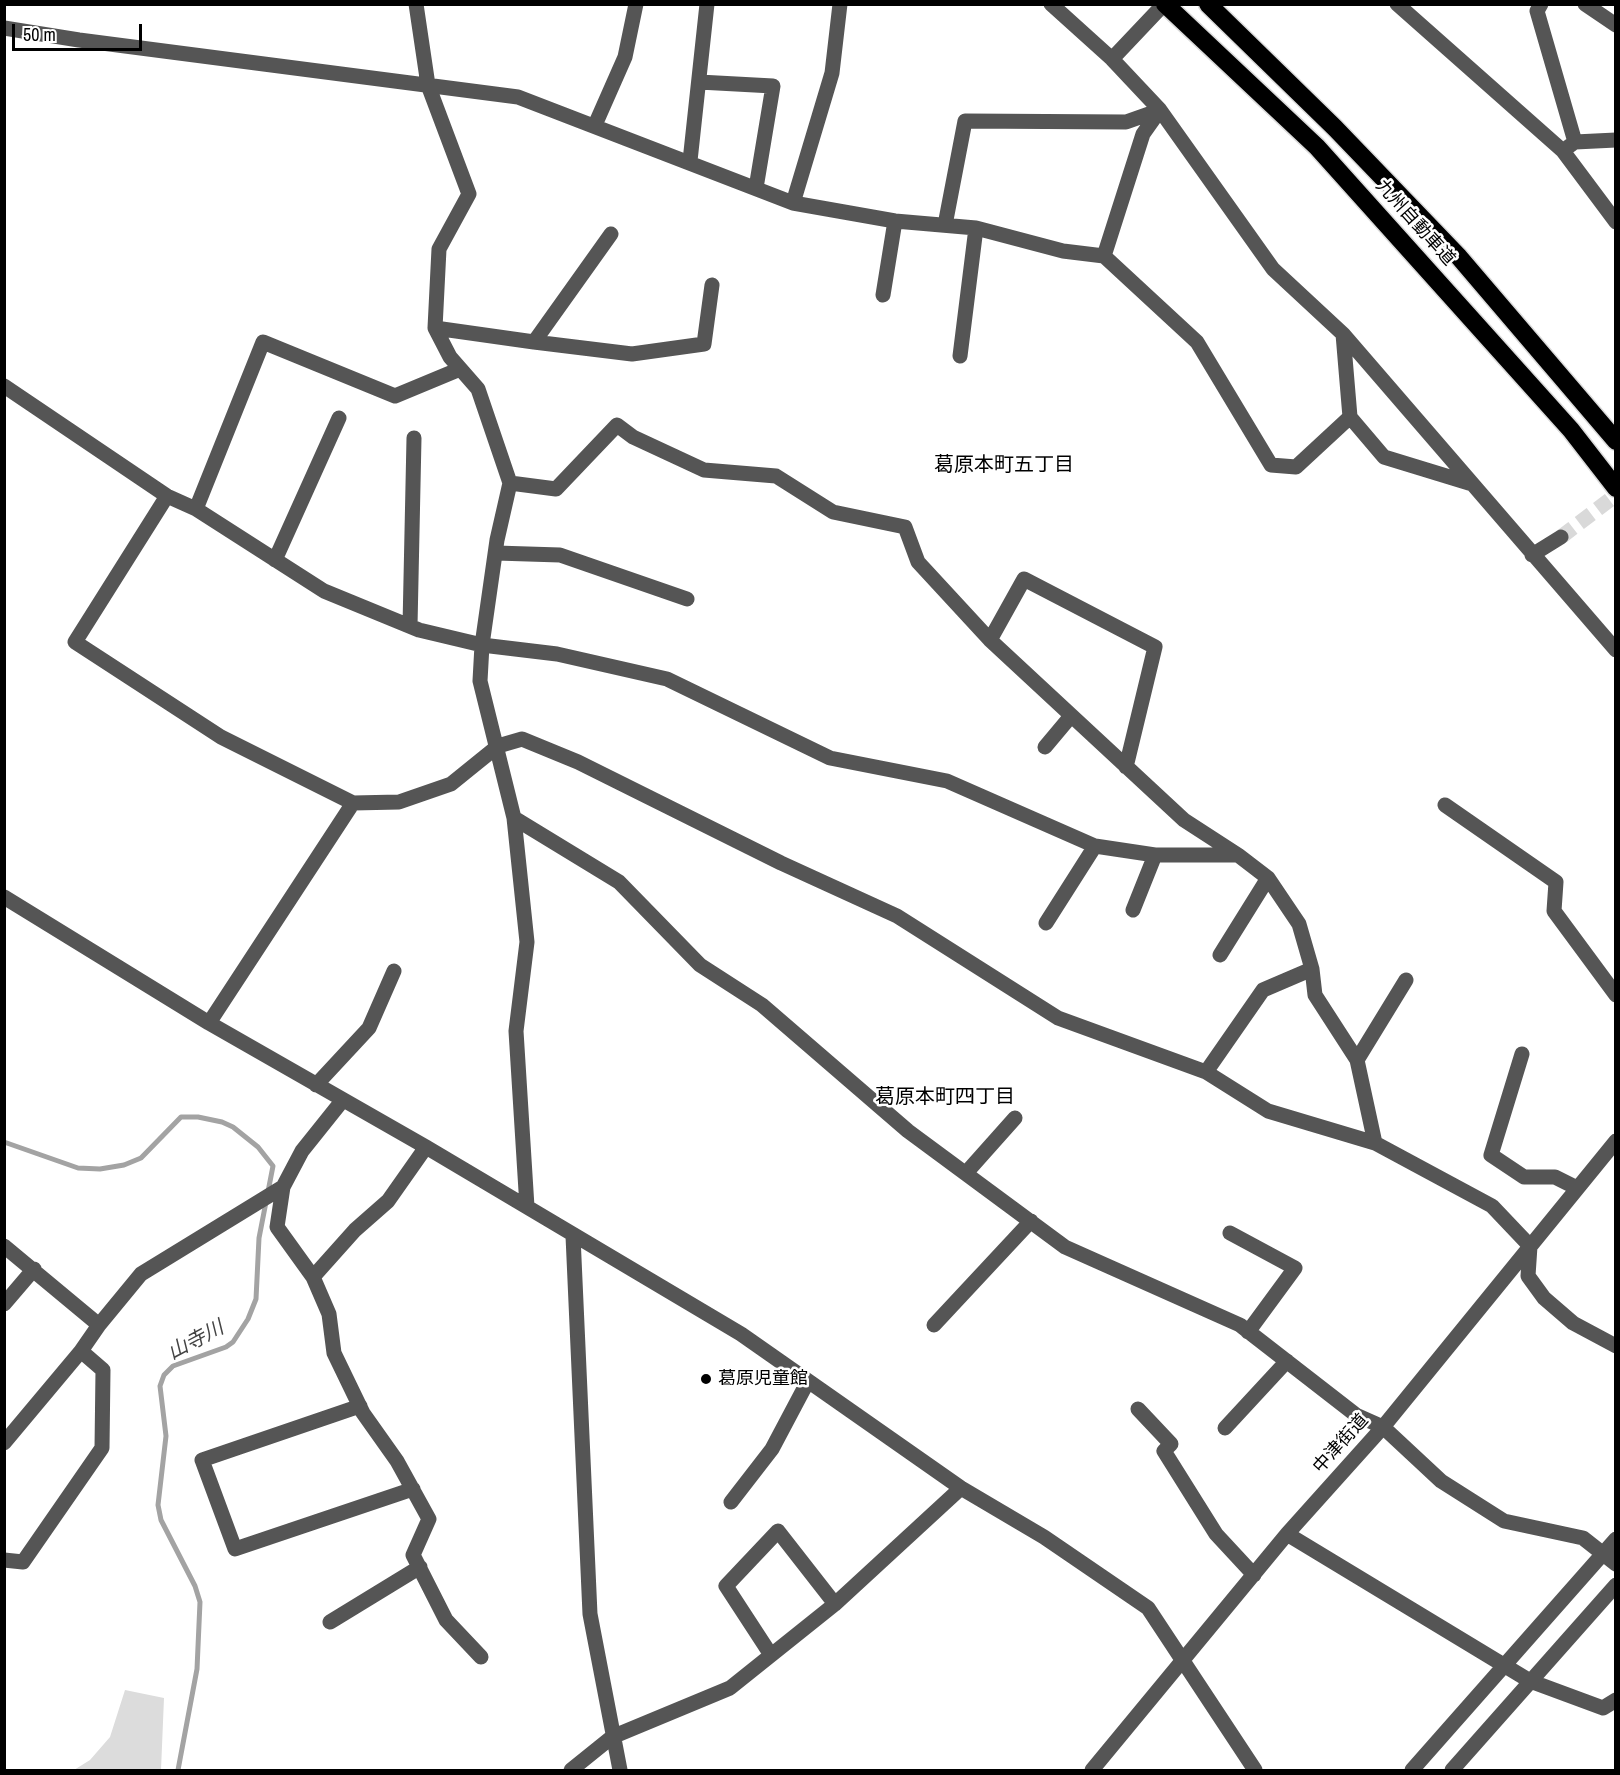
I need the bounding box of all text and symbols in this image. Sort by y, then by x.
scale bar [15,12,146,50]
text: 50 m [23,22,56,47]
street label: 九州自動車道 [1371,176,1459,270]
district label: 葛原本町五丁目 [934,454,1074,478]
district label: 葛原本町四丁目 [875,1086,1015,1110]
water label: 山寺川 [164,1316,228,1366]
place label: 葛原児童館 [718,1368,808,1390]
marker: 葛原児童館 [699,1372,713,1386]
street label: 中津街道 [1309,1410,1373,1478]

